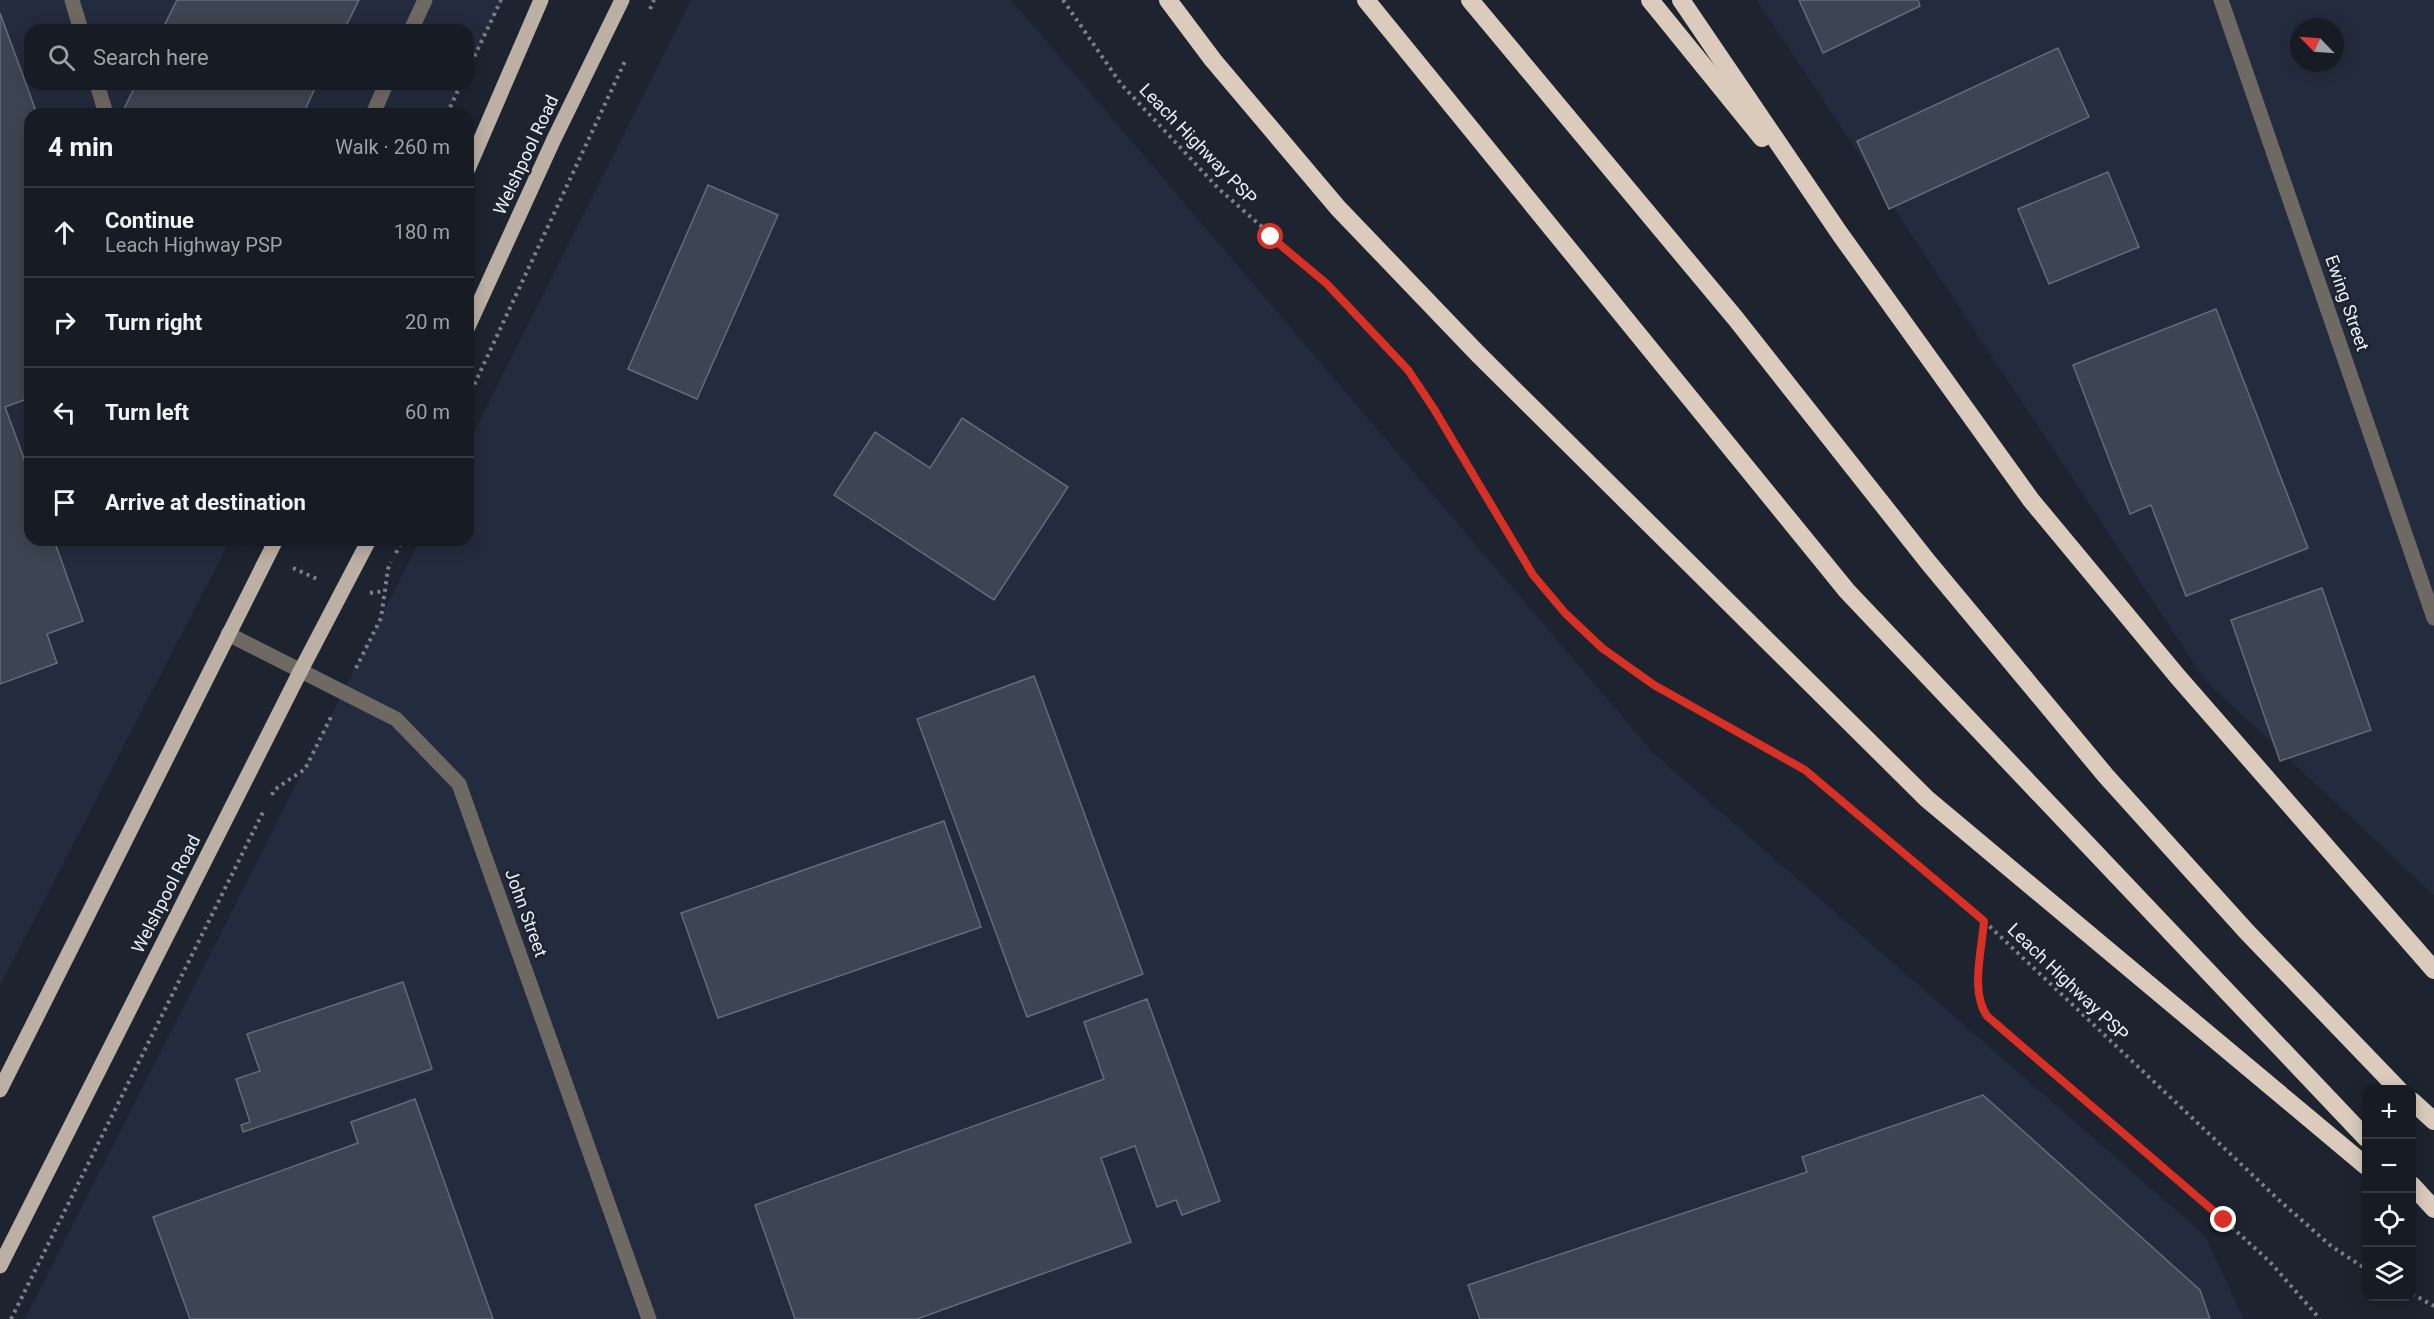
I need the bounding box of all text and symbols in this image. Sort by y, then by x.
north arrow [2290,18,2344,72]
search box [24,24,474,90]
icon: search [45,41,78,74]
text: Search here [93,45,209,70]
street label: Leach Highway PSP [1135,79,1261,208]
street label: Welshpool Road [489,92,562,218]
text: 4 min [48,132,113,162]
text: Walk · 260 m [335,135,450,159]
text: Continue [105,208,194,233]
icon: ahead [48,216,81,249]
text: 180 m [394,220,450,244]
route start [1257,223,1283,249]
text: Leach Highway PSP [105,233,282,257]
street label: Ewing Street [2321,252,2374,354]
icon: right [48,306,81,339]
text: Turn right [105,310,202,335]
text: 20 m [405,310,450,334]
icon: left [48,396,81,429]
text: Turn left [105,400,189,425]
text: 60 m [405,400,450,424]
icon: arrive [48,486,81,519]
text: Arrive at destination [105,490,306,515]
street label: Welshpool Road [127,831,204,956]
street label: John Street [501,866,552,960]
street label: Leach Highway PSP [2004,919,2133,1045]
map controls [2362,1085,2416,1301]
button: + [2362,1085,2416,1139]
button: − [2362,1139,2416,1193]
button: locate [2362,1193,2416,1247]
route end [2210,1206,2236,1232]
button: layers [2362,1247,2416,1301]

